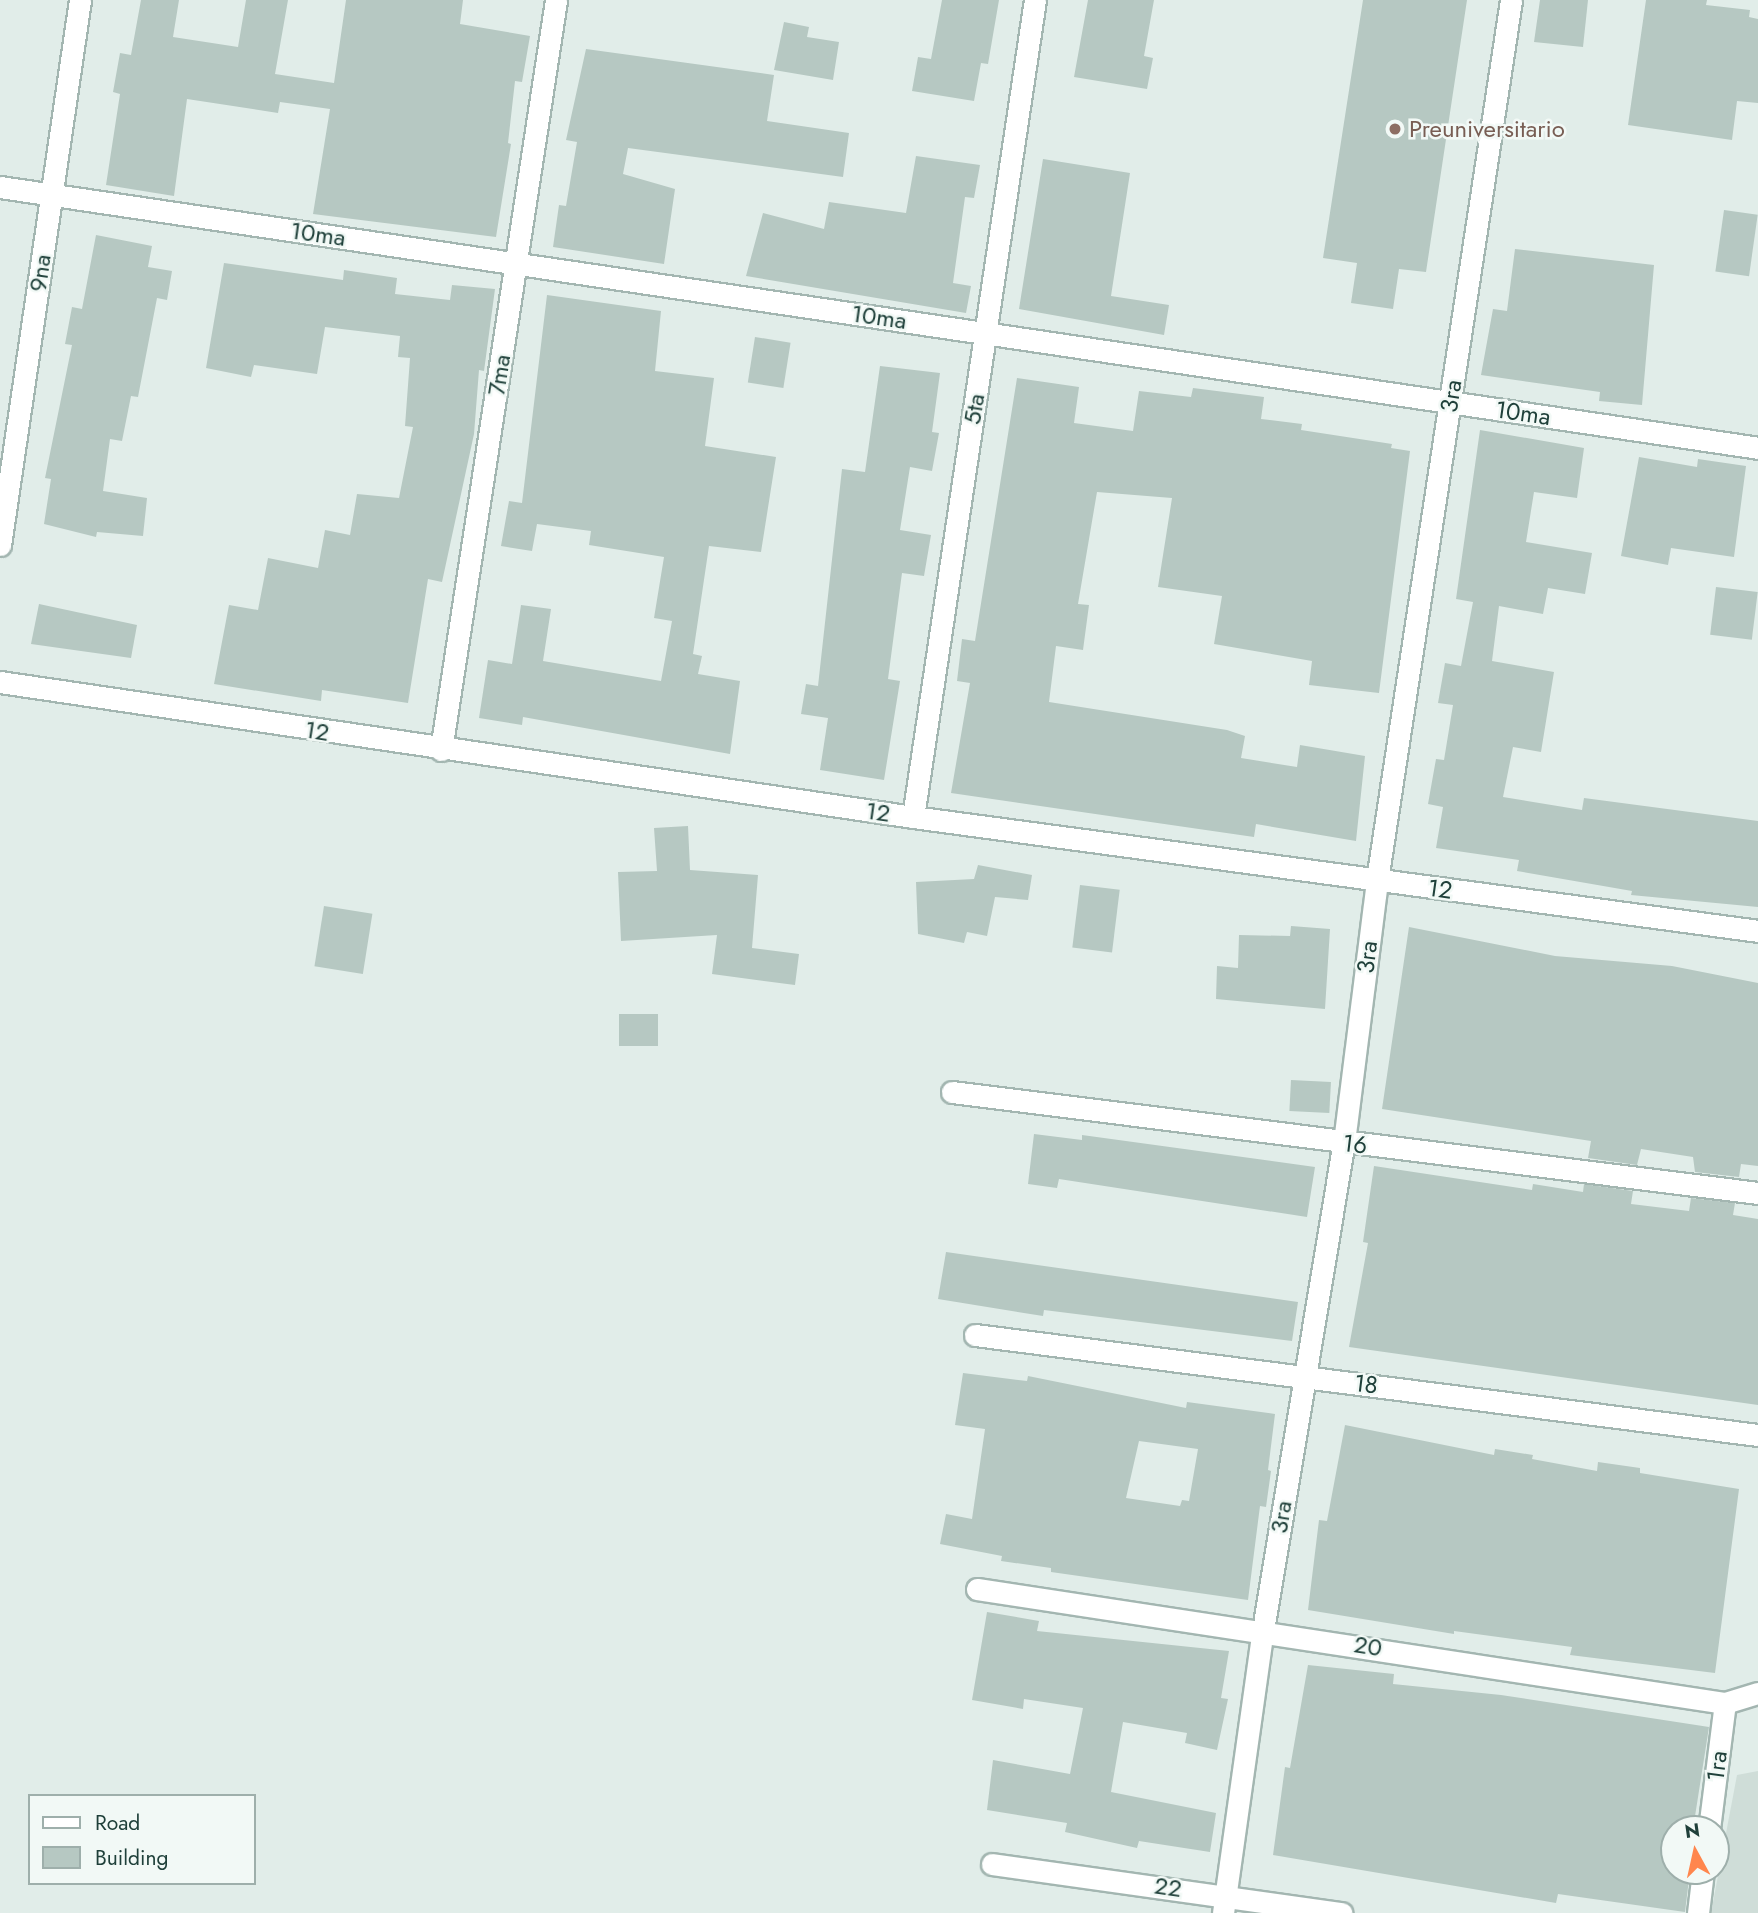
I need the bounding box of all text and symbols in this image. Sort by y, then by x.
place label: Preuniversitario [1409,115,1565,143]
marker: Preuniversitario [1387,121,1403,137]
street label: 10ma [289,216,347,252]
street label: 9na [23,252,57,294]
street label: 10ma [850,299,908,335]
street label: 7ma [482,352,516,398]
street label: 3ra [1434,378,1468,414]
street label: 5ta [957,392,991,426]
street label: 10ma [1494,395,1552,431]
street label: 12 [303,715,331,747]
street label: 12 [864,796,892,828]
street label: 12 [1426,873,1454,905]
street label: 3ra [1351,939,1383,975]
street label: 16 [1341,1128,1369,1160]
street label: 18 [1352,1368,1380,1400]
street label: 3ra [1264,1499,1298,1535]
street label: 20 [1352,1630,1384,1662]
street label: 1ra [1701,1749,1733,1783]
legend [28,1794,256,1885]
text: Road [95,1808,140,1838]
north arrow [1660,1815,1730,1885]
text: N [1683,1816,1702,1845]
text: Building [95,1843,168,1873]
street label: 22 [1152,1871,1184,1903]

